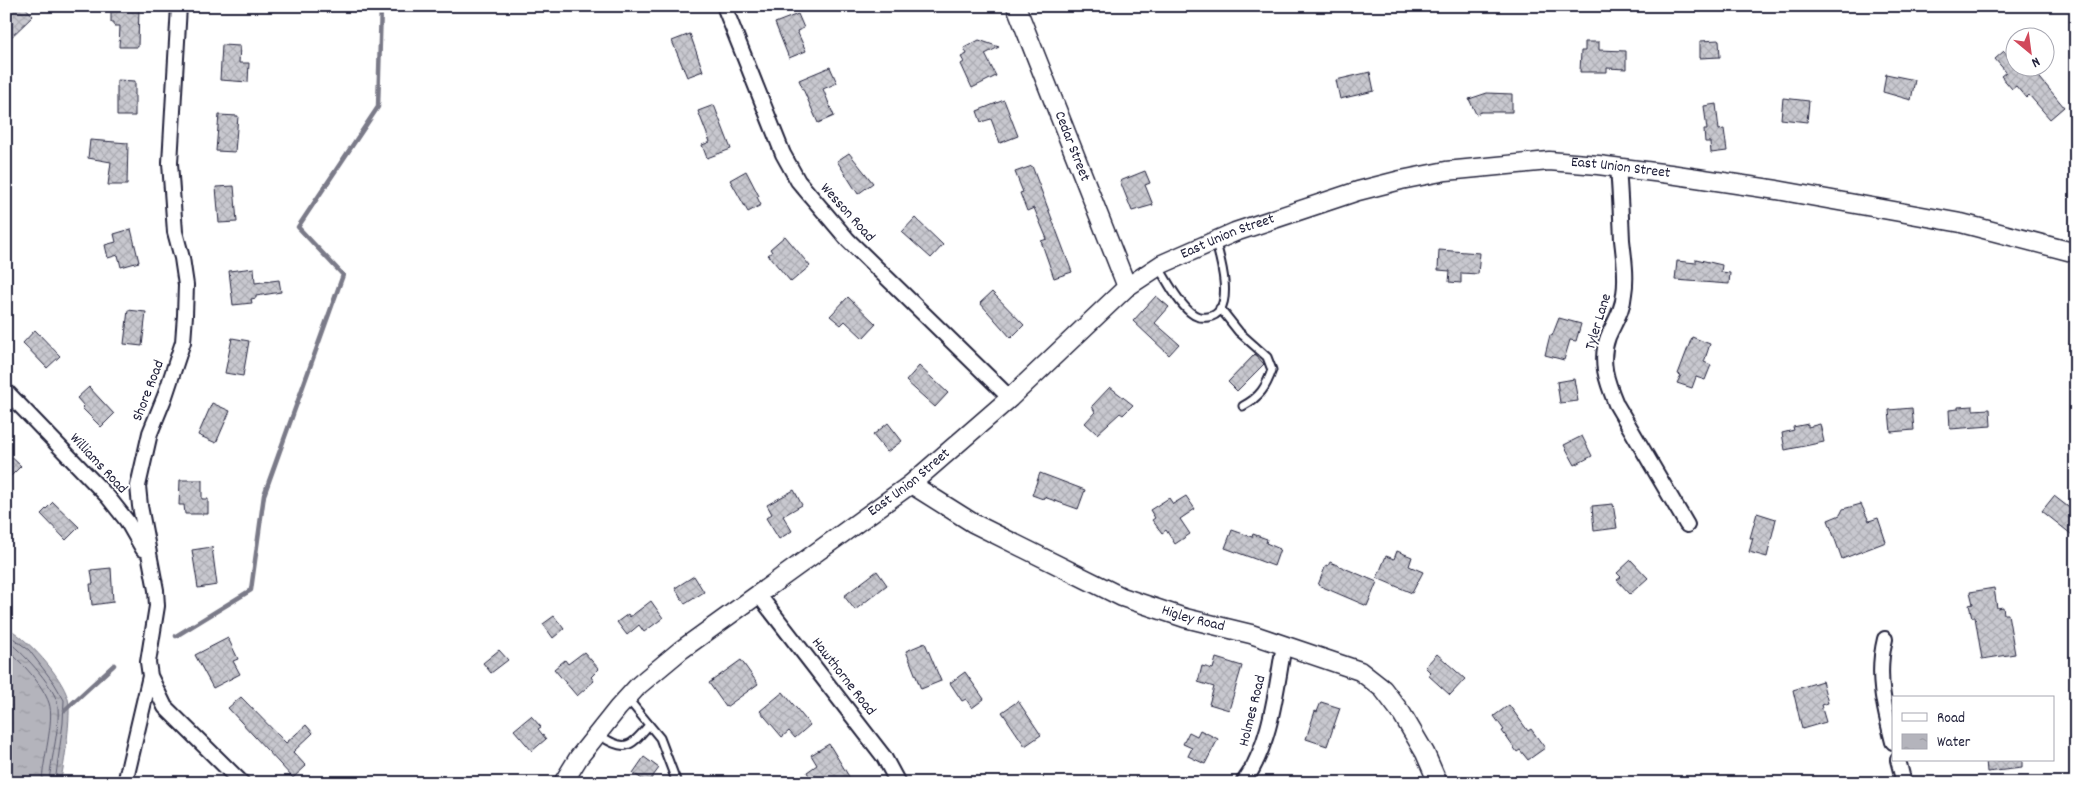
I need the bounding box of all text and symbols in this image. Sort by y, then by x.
north arrow [2004,28,2054,78]
text: N [2027,51,2043,72]
street label: Cedar Street [1048,108,1095,185]
street label: East Union Street [1570,152,1672,185]
street label: Wesson Road [814,179,880,247]
street label: East Union Street [1177,208,1278,266]
street label: Tyler Lane [1580,291,1618,353]
street label: Shore Road [127,357,171,425]
street label: Williams Road [64,429,132,499]
street label: East Union Street [864,443,956,522]
street label: Higley Road [1158,600,1227,638]
street label: Hawthorne Road [805,633,881,721]
street label: Holmes Road [1234,673,1272,749]
legend [1892,696,2054,762]
text: Road [1937,708,1965,730]
text: Water [1937,732,1971,754]

